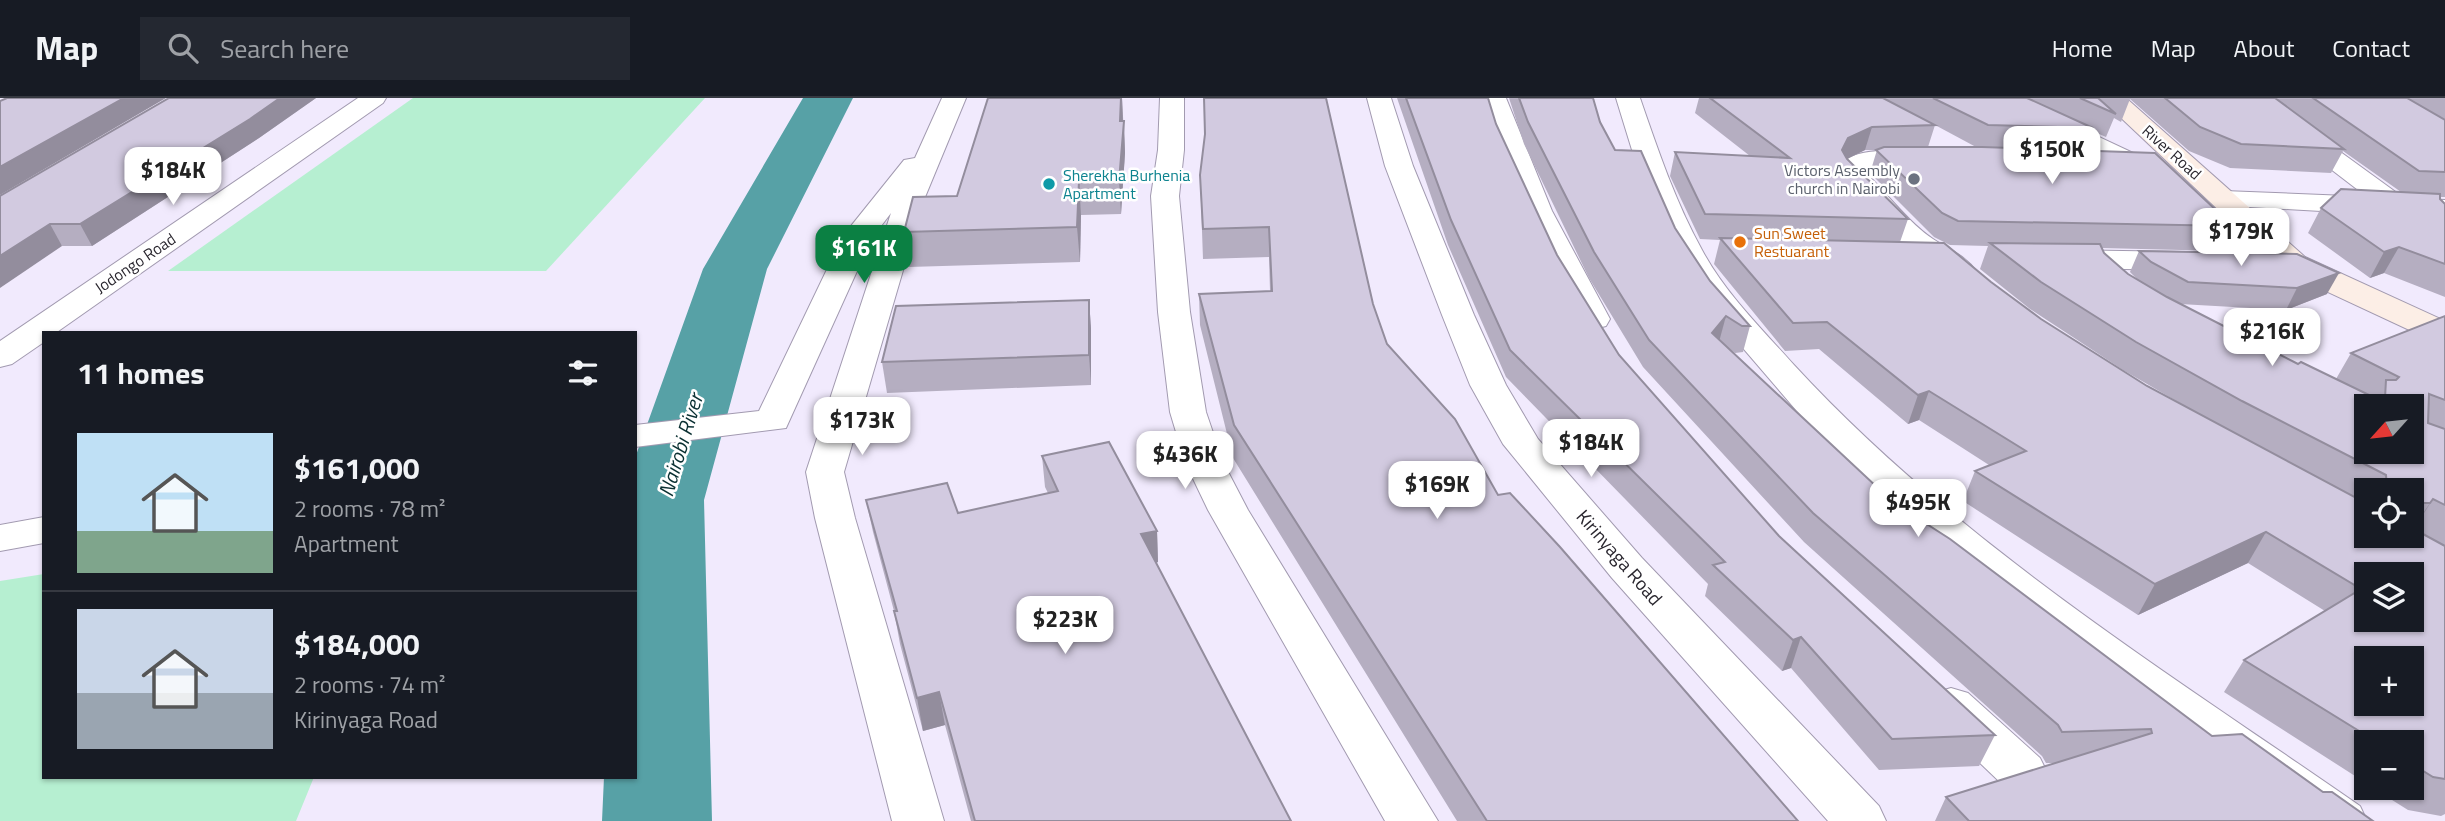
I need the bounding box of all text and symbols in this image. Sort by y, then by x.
search box [140,17,630,80]
text: Map [35,23,98,73]
icon: search [164,29,202,67]
text: Search here [220,29,349,68]
text: Home [2052,30,2113,66]
text: Map [2151,30,2196,66]
text: About [2234,30,2294,66]
text: Contact [2332,30,2410,66]
street label: River Road [2137,119,2207,185]
pin: $150K [2003,126,2101,186]
text: $150K [2019,131,2085,166]
pin: $184K [124,148,222,207]
text: $184K [140,152,206,187]
place label: Victors Assembly church in Nairobi [1784,158,1900,200]
place label: Sherekha Burhenia Apartment [1063,163,1190,205]
marker: Victors Assembly church in Nairobi [1906,171,1922,187]
marker: Sherekha Burhenia Apartment [1041,176,1057,192]
pin: $179K [2192,208,2290,268]
text: $179K [2208,213,2274,248]
place label: Sun Sweet Restuarant [1754,221,1829,263]
pin: $161K [815,226,913,285]
street label: Jodongo Road [90,227,180,299]
text: $161K [831,230,897,265]
marker: Sun Sweet Restuarant [1732,234,1748,250]
pin: $216K [2223,308,2321,368]
text: $216K [2239,313,2305,348]
text: 11 homes [77,350,204,396]
icon: filters [564,354,602,392]
water label: Nairobi River [649,387,711,500]
north arrow [2354,394,2424,464]
map controls [2354,394,2424,800]
pin: $173K [813,398,911,457]
text: $173K [829,402,895,437]
pin: $184K [1542,420,1640,479]
text: $184K [1558,424,1624,459]
pin: $436K [1136,432,1234,491]
text: $436K [1152,436,1218,471]
text: $161,000 [294,445,420,491]
icon: home [133,461,217,545]
pin: $169K [1388,462,1486,521]
text: $169K [1404,466,1470,501]
button: locate [2354,478,2424,548]
pin: $495K [1869,480,1967,539]
text: $495K [1885,484,1951,519]
text: 2 rooms · 78 m² [294,491,445,526]
street label: Kirinyaga Road [1570,503,1670,611]
text: Apartment [294,526,399,561]
button: layers [2354,562,2424,632]
pin: $223K [1016,596,1114,656]
text: $223K [1032,601,1098,636]
text: $184,000 [294,621,420,667]
icon: home [133,637,217,721]
button: + [2354,646,2424,716]
text: 2 rooms · 74 m² [294,667,445,702]
text: Kirinyaga Road [294,702,438,737]
button: − [2354,730,2424,800]

